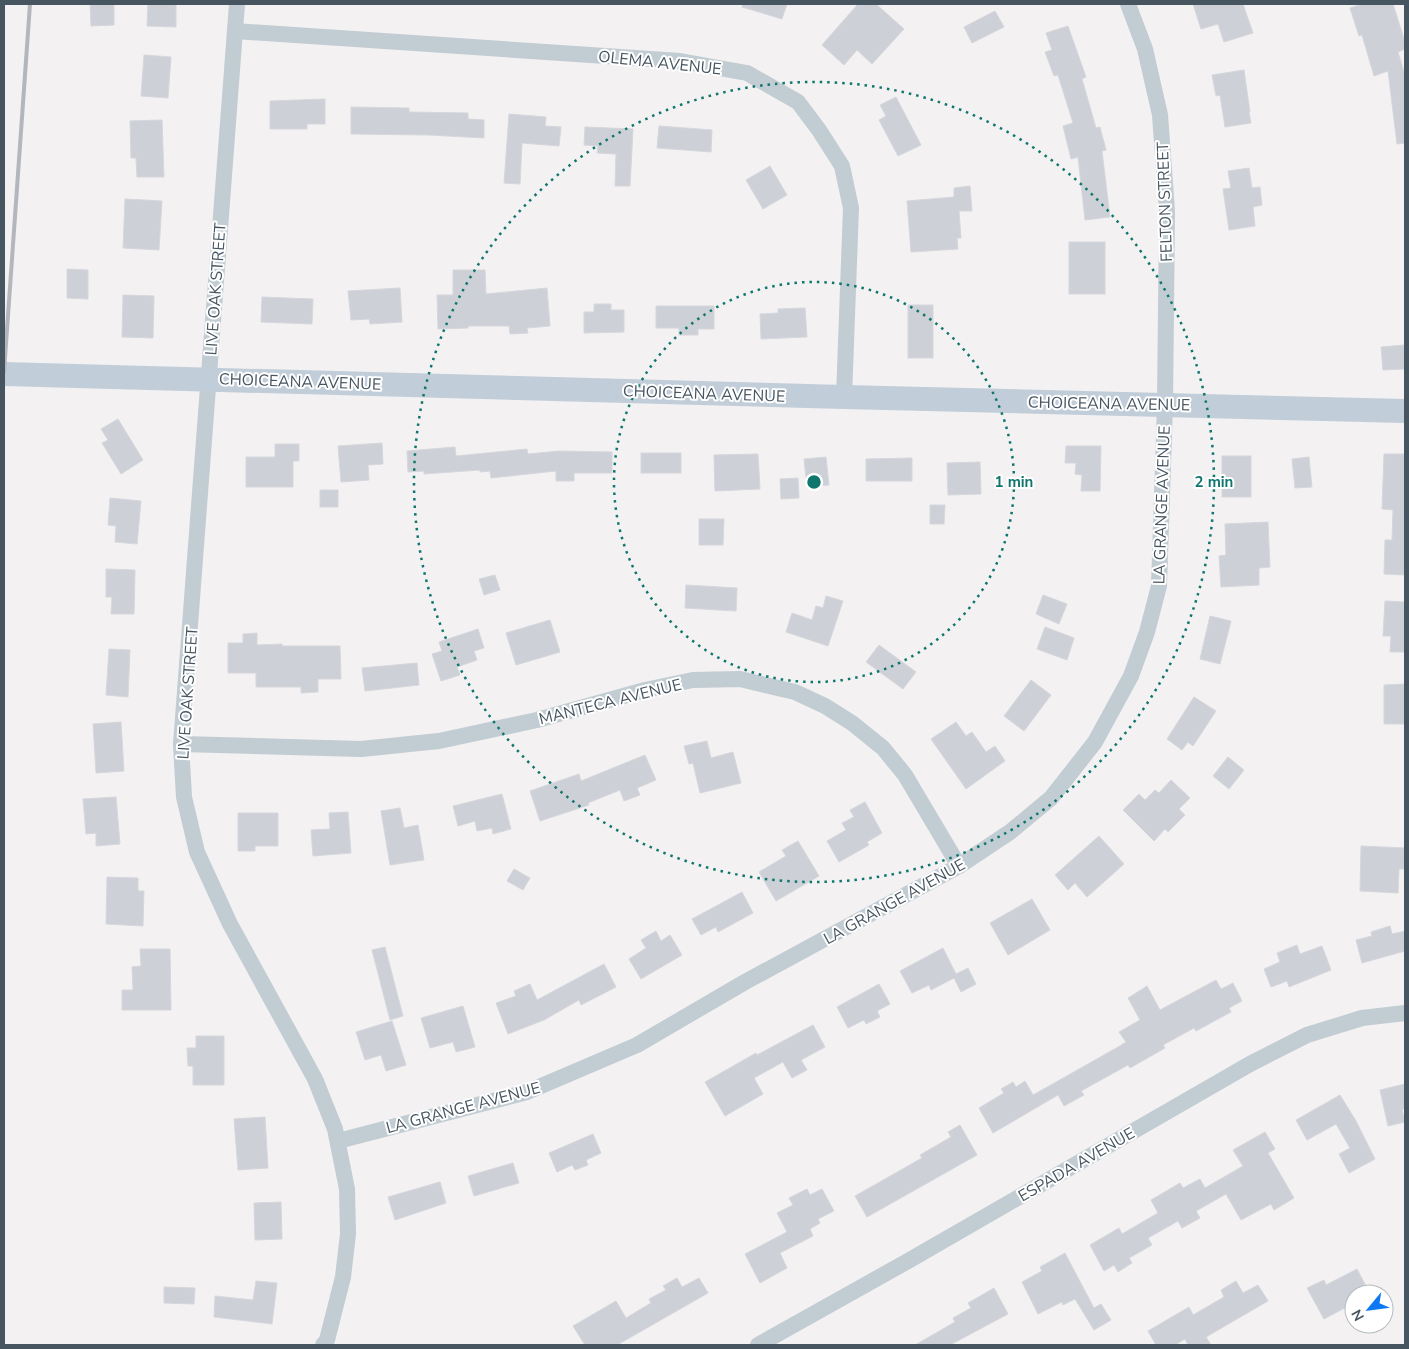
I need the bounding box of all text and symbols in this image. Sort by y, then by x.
street label: OLEMA AVENUE [597,46,723,80]
street label: FELTON STREET [1152,141,1178,262]
street label: LIVE OAK STREET [200,222,232,356]
street label: CHOICEANA AVENUE [218,368,382,396]
street label: CHOICEANA AVENUE [622,380,786,408]
street label: CHOICEANA AVENUE [1028,392,1190,416]
street label: LA GRANGE AVENUE [1148,425,1176,585]
text: 1 min [995,472,1033,492]
text: 2 min [1195,472,1233,492]
centre of rings [805,473,823,491]
street label: LIVE OAK STREET [172,626,204,760]
street label: MANTECA AVENUE [537,674,684,730]
street label: LA GRANGE AVENUE [820,854,969,950]
street label: LA GRANGE AVENUE [384,1077,543,1139]
street label: ESPADA AVENUE [1014,1123,1139,1207]
north arrow [1344,1284,1394,1334]
text: N [1347,1306,1369,1324]

